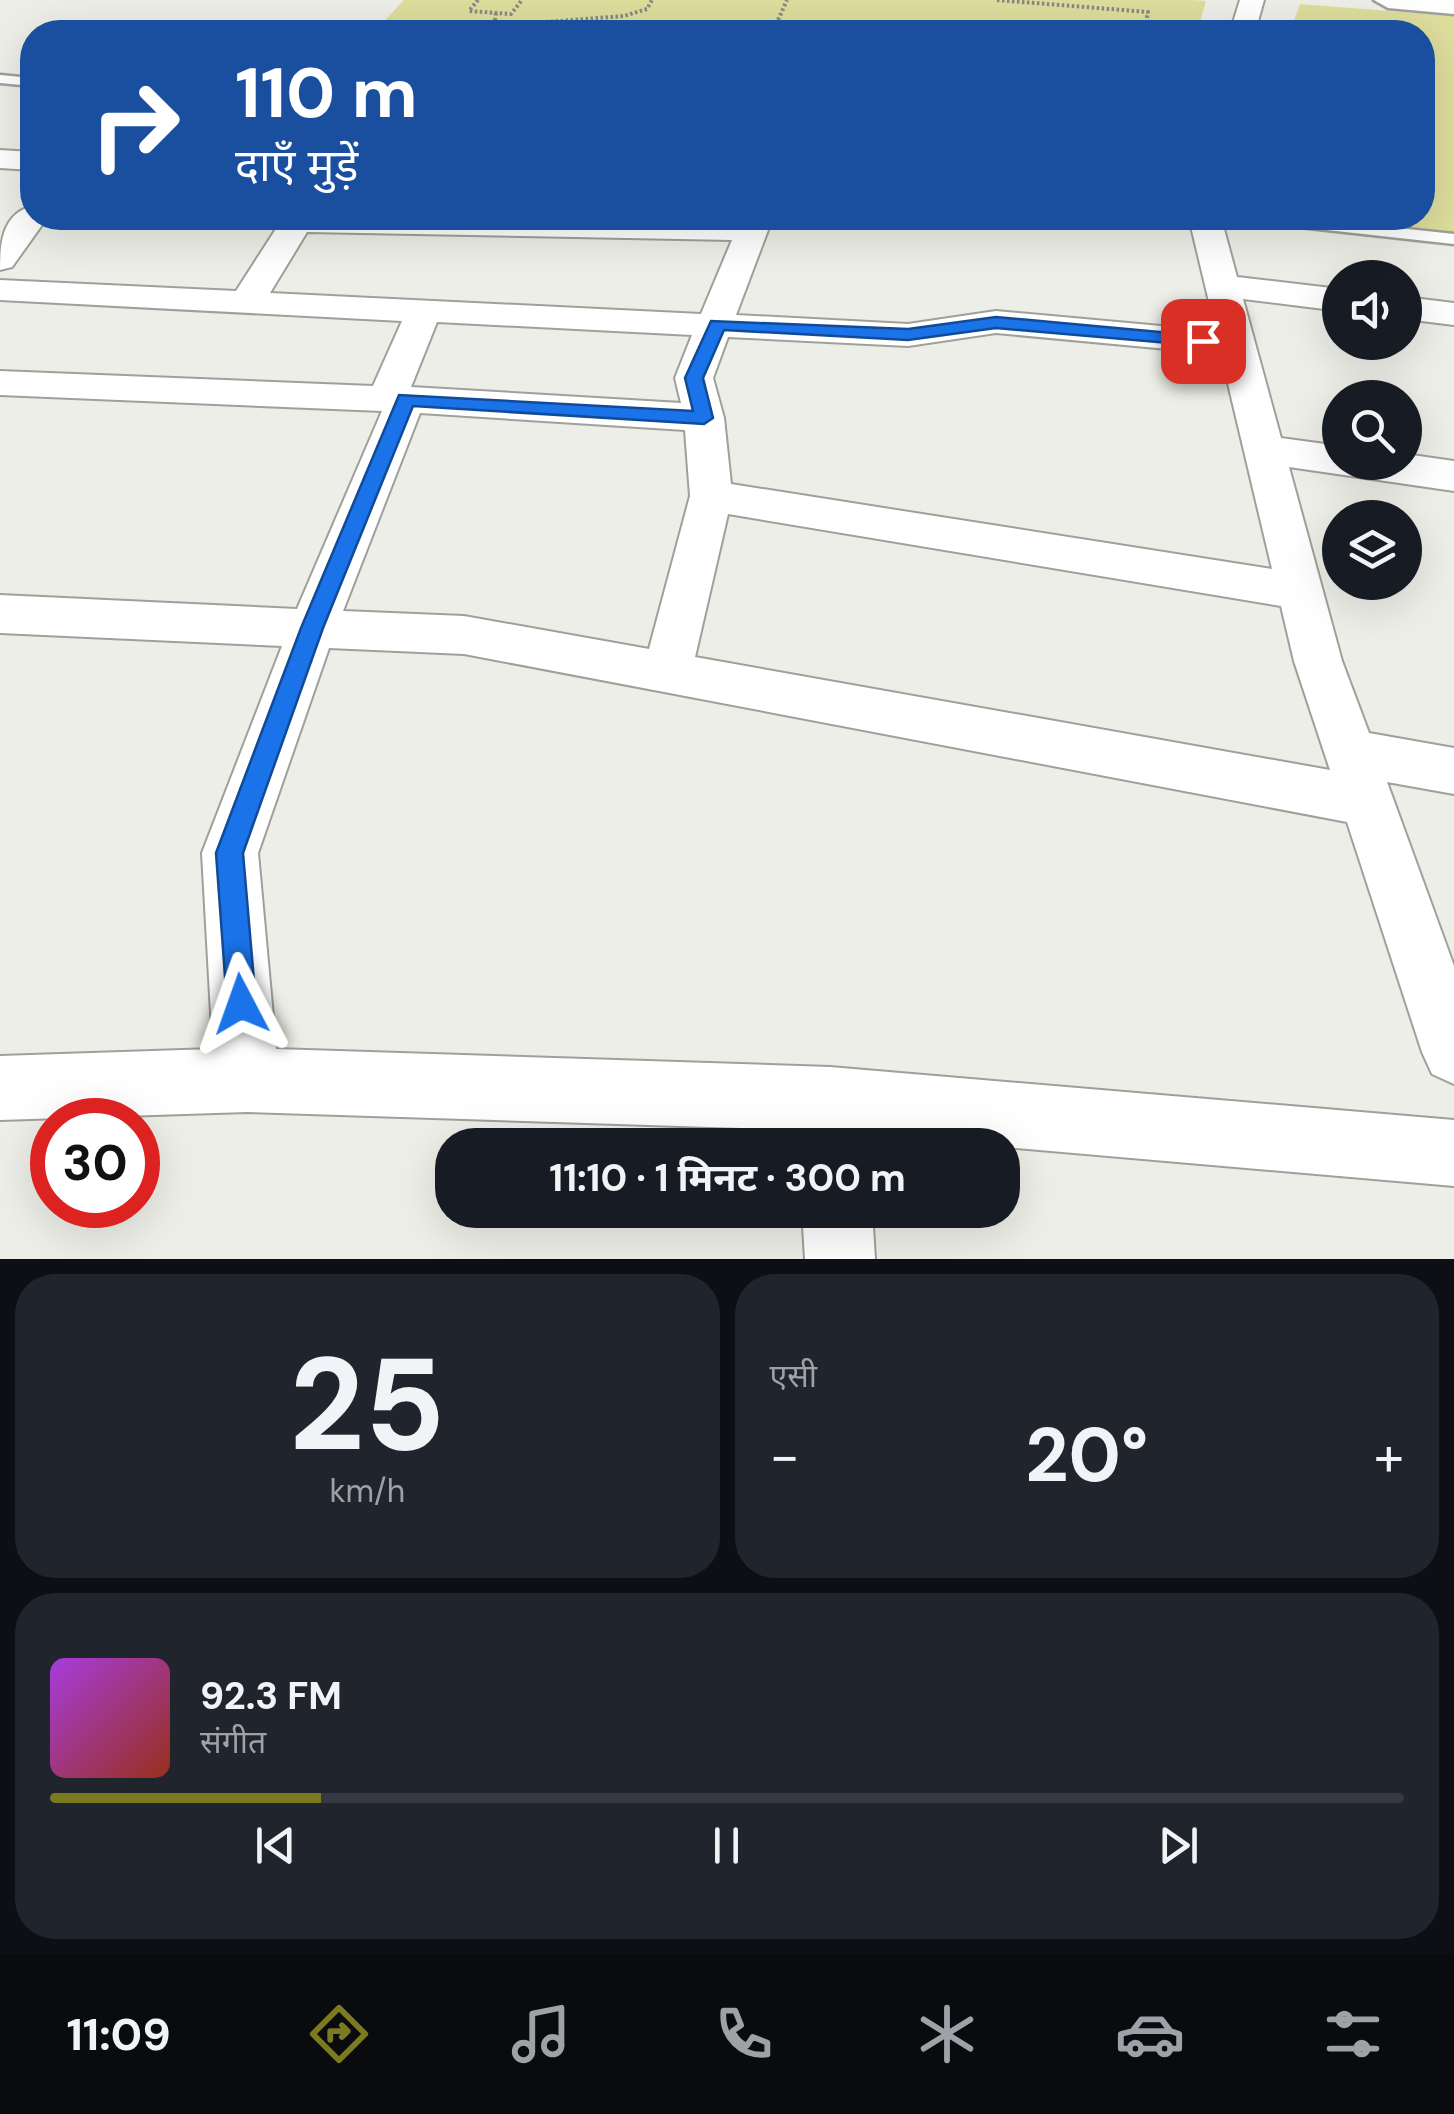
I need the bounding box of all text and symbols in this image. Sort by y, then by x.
text: 110 m [235,48,418,139]
icon: right [70,60,200,190]
text: दाएँ मुड़ें [235,136,358,195]
map controls [1322,260,1422,600]
button: sound [1322,260,1422,360]
pin [1161,299,1246,384]
icon: arrive [1176,314,1231,369]
button: search [1322,380,1422,480]
button: layers [1322,500,1422,600]
position arrow [189,952,293,1056]
speed limit sign: 30 [30,1098,160,1228]
text: 11:10 · 1 मिनट · 300 m [549,1153,906,1203]
text: 25 [289,1320,445,1489]
text: एसी [770,1355,817,1397]
text: 20° [1025,1407,1148,1504]
text: − [770,1420,800,1492]
text: + [1374,1420,1404,1492]
text: km/h [329,1470,405,1512]
text: 92.3 FM [200,1671,342,1721]
text: संगीत [200,1721,266,1763]
icon: previous [248,1818,303,1873]
icon: pause [699,1818,754,1873]
icon: next [1151,1818,1206,1873]
icon: directions [304,1999,374,2069]
icon: music [506,1999,576,2069]
icon: phone [709,1999,779,2069]
icon: climate [912,1999,982,2069]
icon: car [1115,1999,1185,2069]
icon: filters [1318,1999,1388,2069]
text: 11:09 [66,2005,171,2064]

